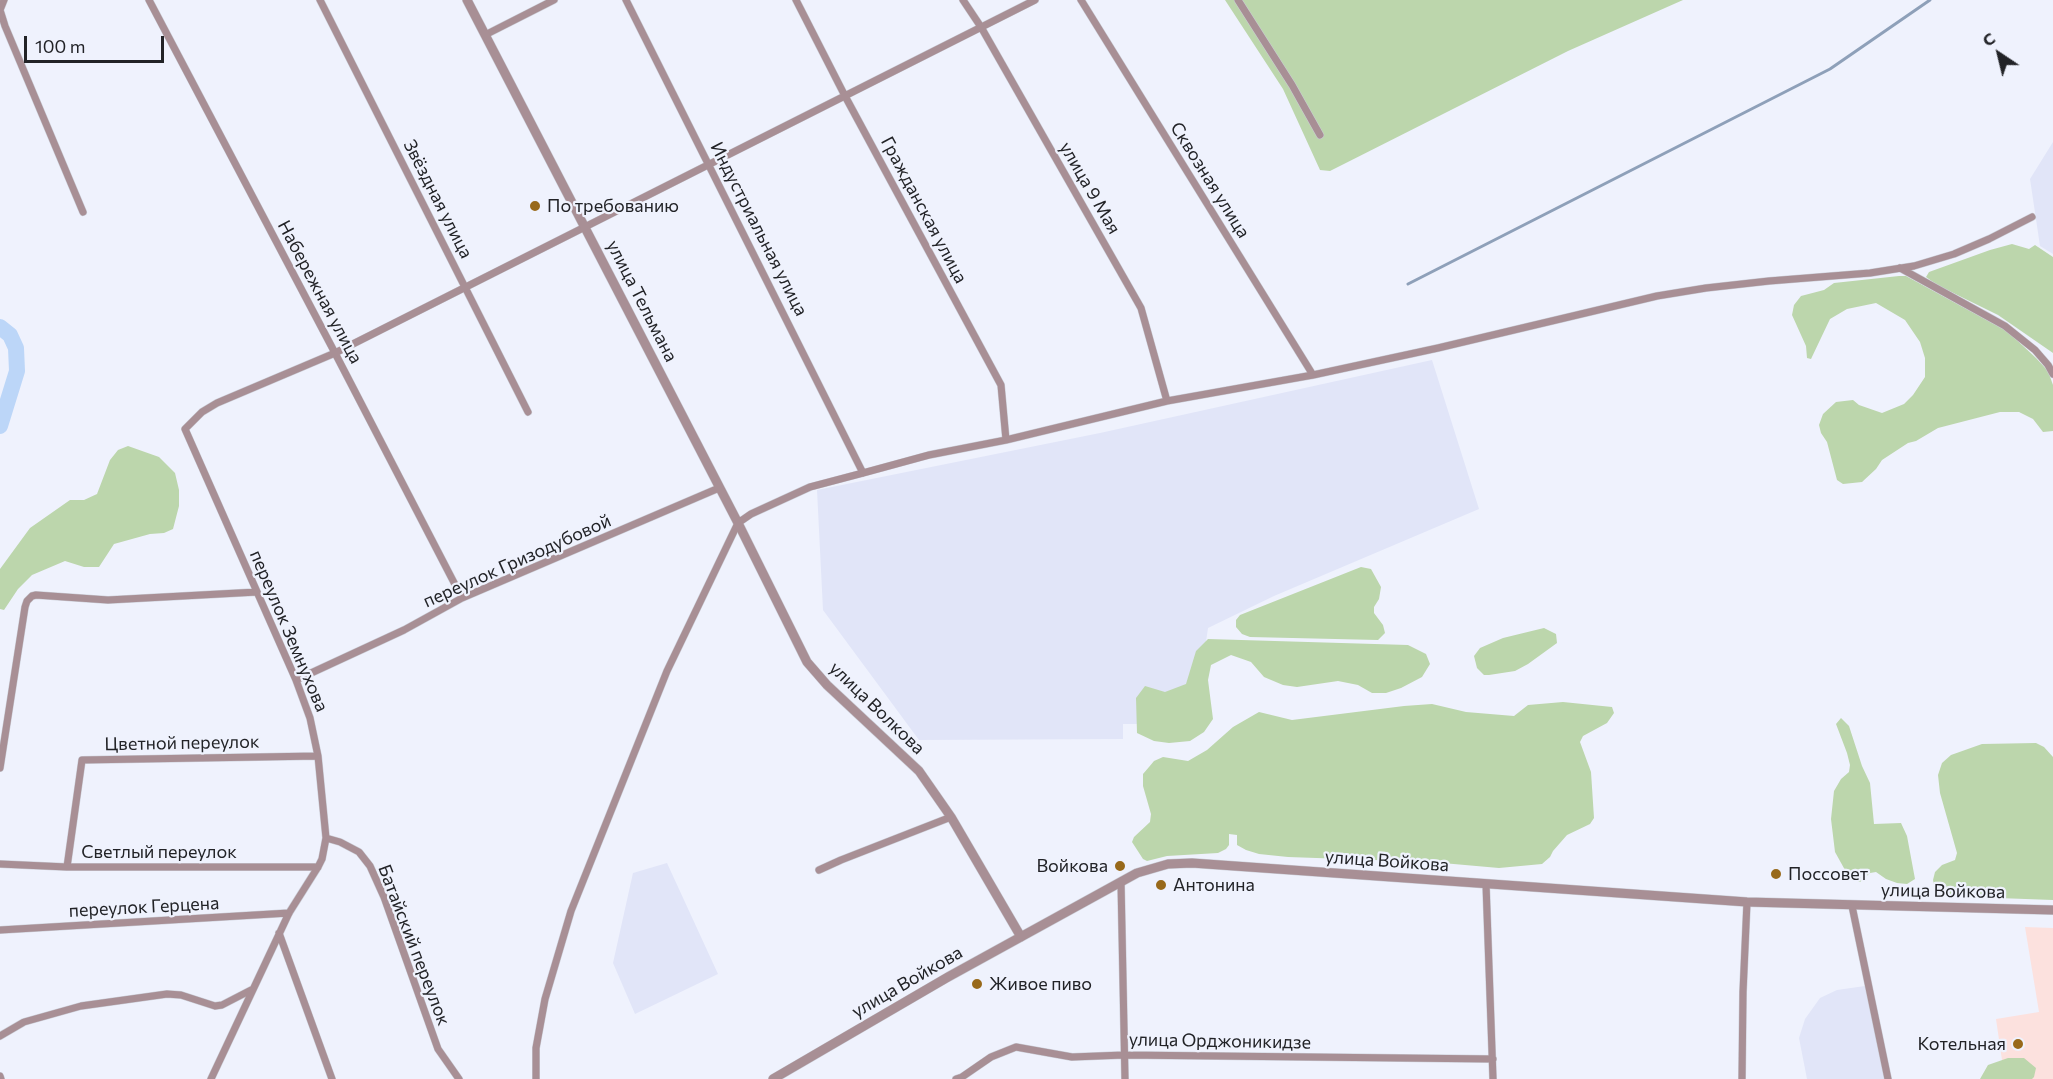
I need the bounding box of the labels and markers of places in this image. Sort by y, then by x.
place label: По требованию [547,195,679,217]
marker: По требованию [528,199,542,213]
place label: Войкова [1036,855,1108,877]
marker: Войкова [1113,859,1127,873]
place label: Поссовет [1788,863,1868,885]
marker: Поссовет [1769,867,1783,881]
place label: Антонина [1173,874,1255,896]
marker: Антонина [1154,878,1168,892]
place label: Живое пиво [989,973,1092,995]
marker: Живое пиво [970,977,984,991]
place label: Котельная [1917,1033,2006,1055]
marker: Котельная [2011,1037,2025,1051]

